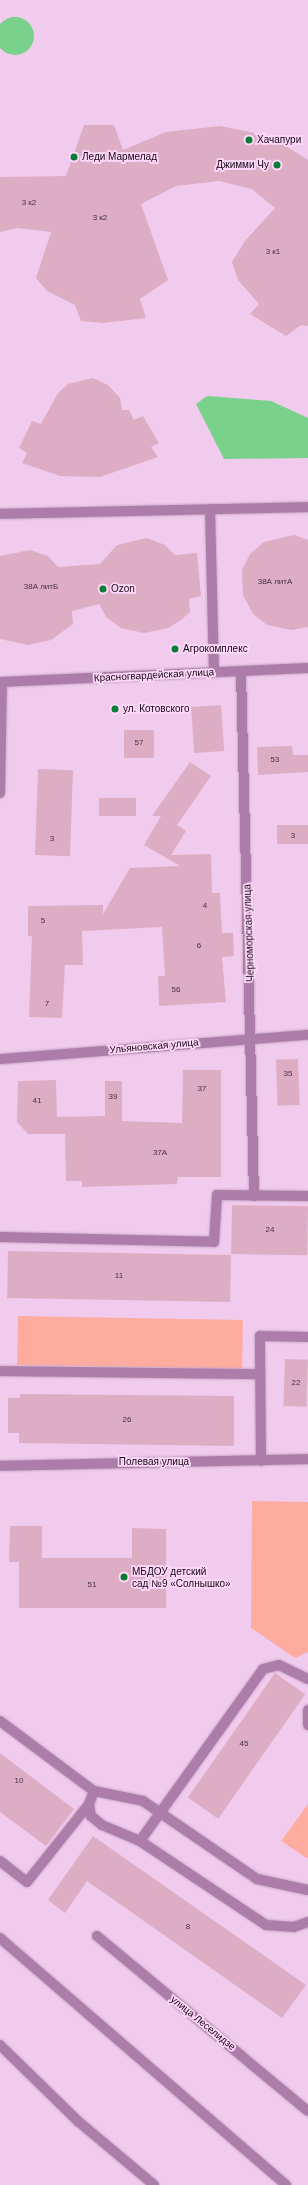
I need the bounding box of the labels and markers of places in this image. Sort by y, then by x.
place label: Хачапури [257,134,301,146]
marker: Хачапури [244,135,254,145]
place label: Леди Мармелад [82,151,157,163]
marker: Леди Мармелад [69,152,79,162]
place label: Джимми Чу [216,159,269,171]
marker: Джимми Чу [272,160,282,170]
place label: Ozon [111,583,135,595]
marker: Ozon [98,584,108,594]
place label: Агрокомплекс [183,643,248,655]
marker: Агрокомплекс [170,644,180,654]
place label: ул. Котовского [123,703,190,715]
marker: ул. Котовского [110,704,120,714]
place label: МБДОУ детский сад №9 «Солнышко» [132,1565,231,1588]
marker: МБДОУ детский сад №9 «Солнышко» [119,1572,129,1582]

